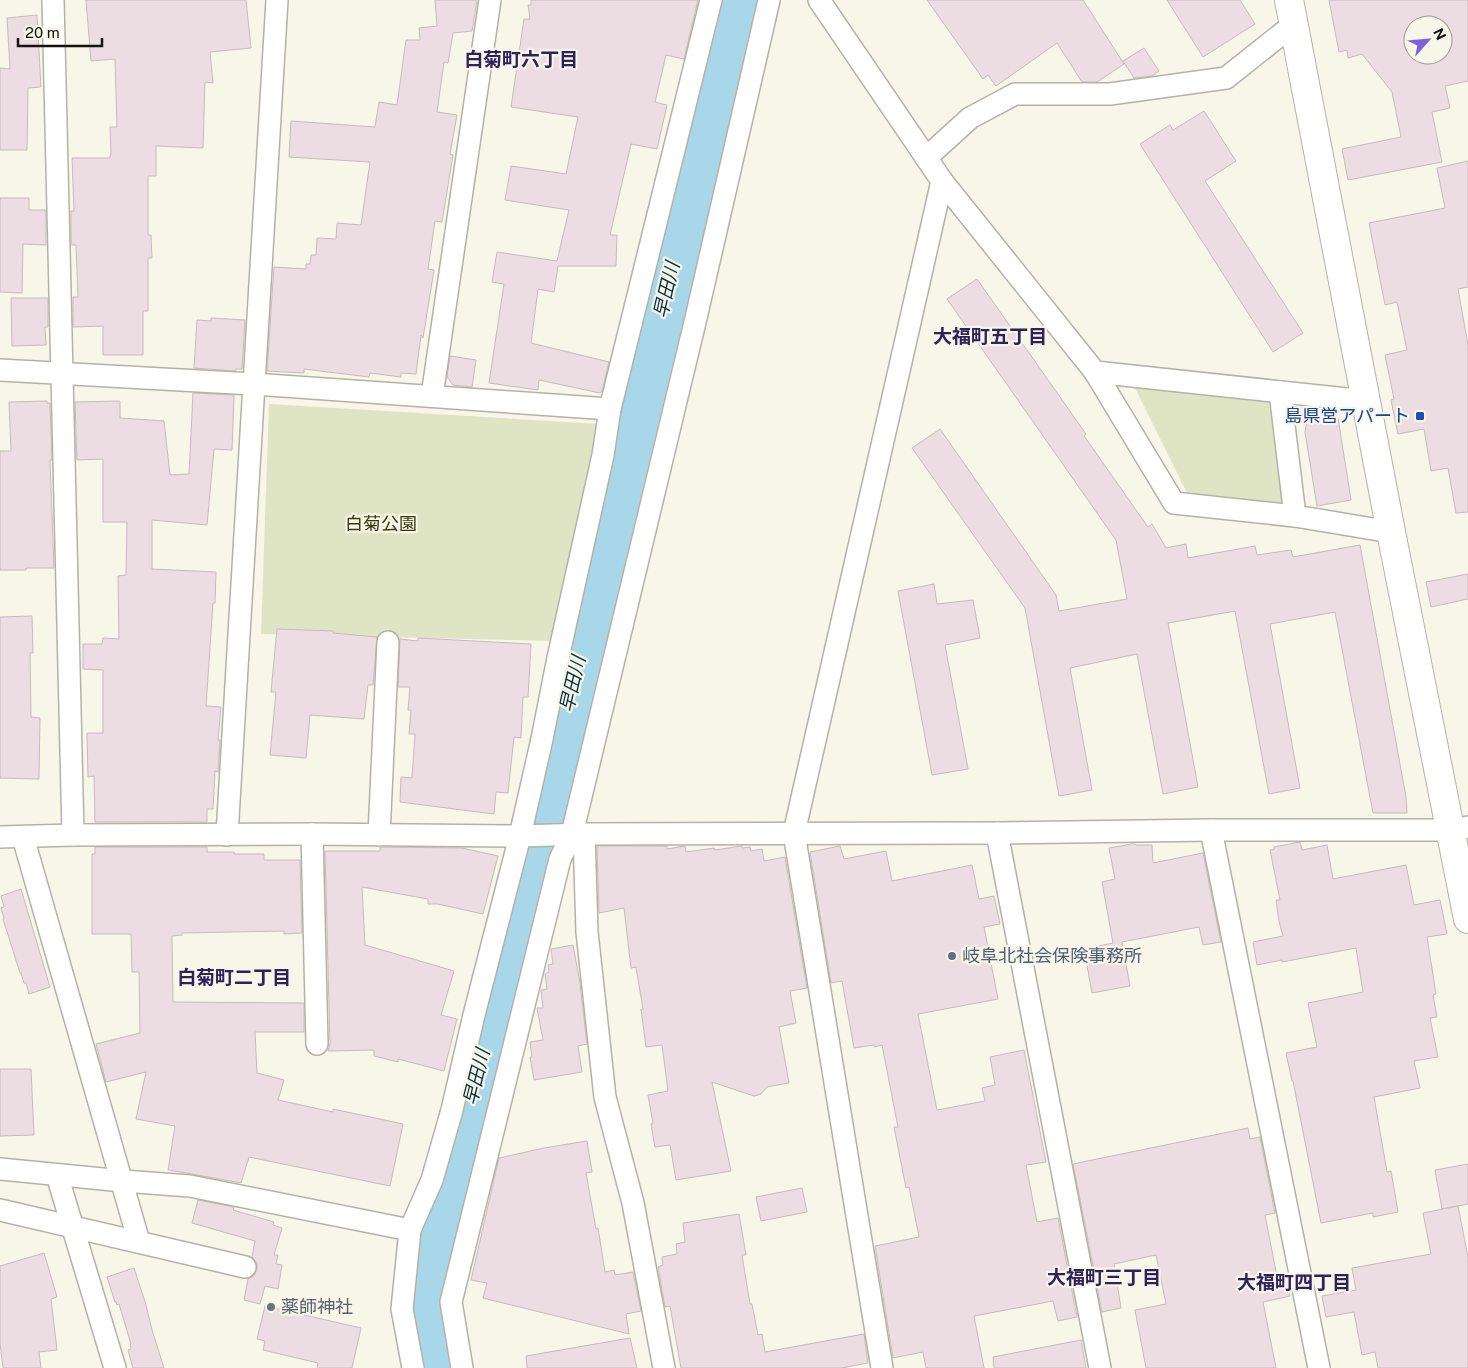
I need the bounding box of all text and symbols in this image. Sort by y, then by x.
scale bar [18,15,101,47]
north arrow [1403,15,1453,65]
text: 20 m [25,24,60,41]
text: N [1430,26,1449,43]
district label: 白菊町六丁目 [464,48,578,70]
water label: 早田川 [649,258,684,320]
district label: 大福町五丁目 [933,325,1047,347]
place label: 島県営アパート [1284,405,1410,426]
marker: 島県営アパート [1414,410,1426,422]
park label: 白菊公園 [345,513,417,534]
water label: 早田川 [555,652,590,714]
place label: 岐阜北社会保険事務所 [962,945,1142,966]
marker: 岐阜北社会保険事務所 [946,950,958,962]
district label: 白菊町二丁目 [177,966,291,988]
water label: 早田川 [458,1045,494,1107]
district label: 大福町三丁目 [1047,1266,1161,1288]
district label: 大福町四丁目 [1237,1271,1351,1293]
place label: 薬師神社 [281,1296,353,1317]
marker: 薬師神社 [265,1301,277,1313]

